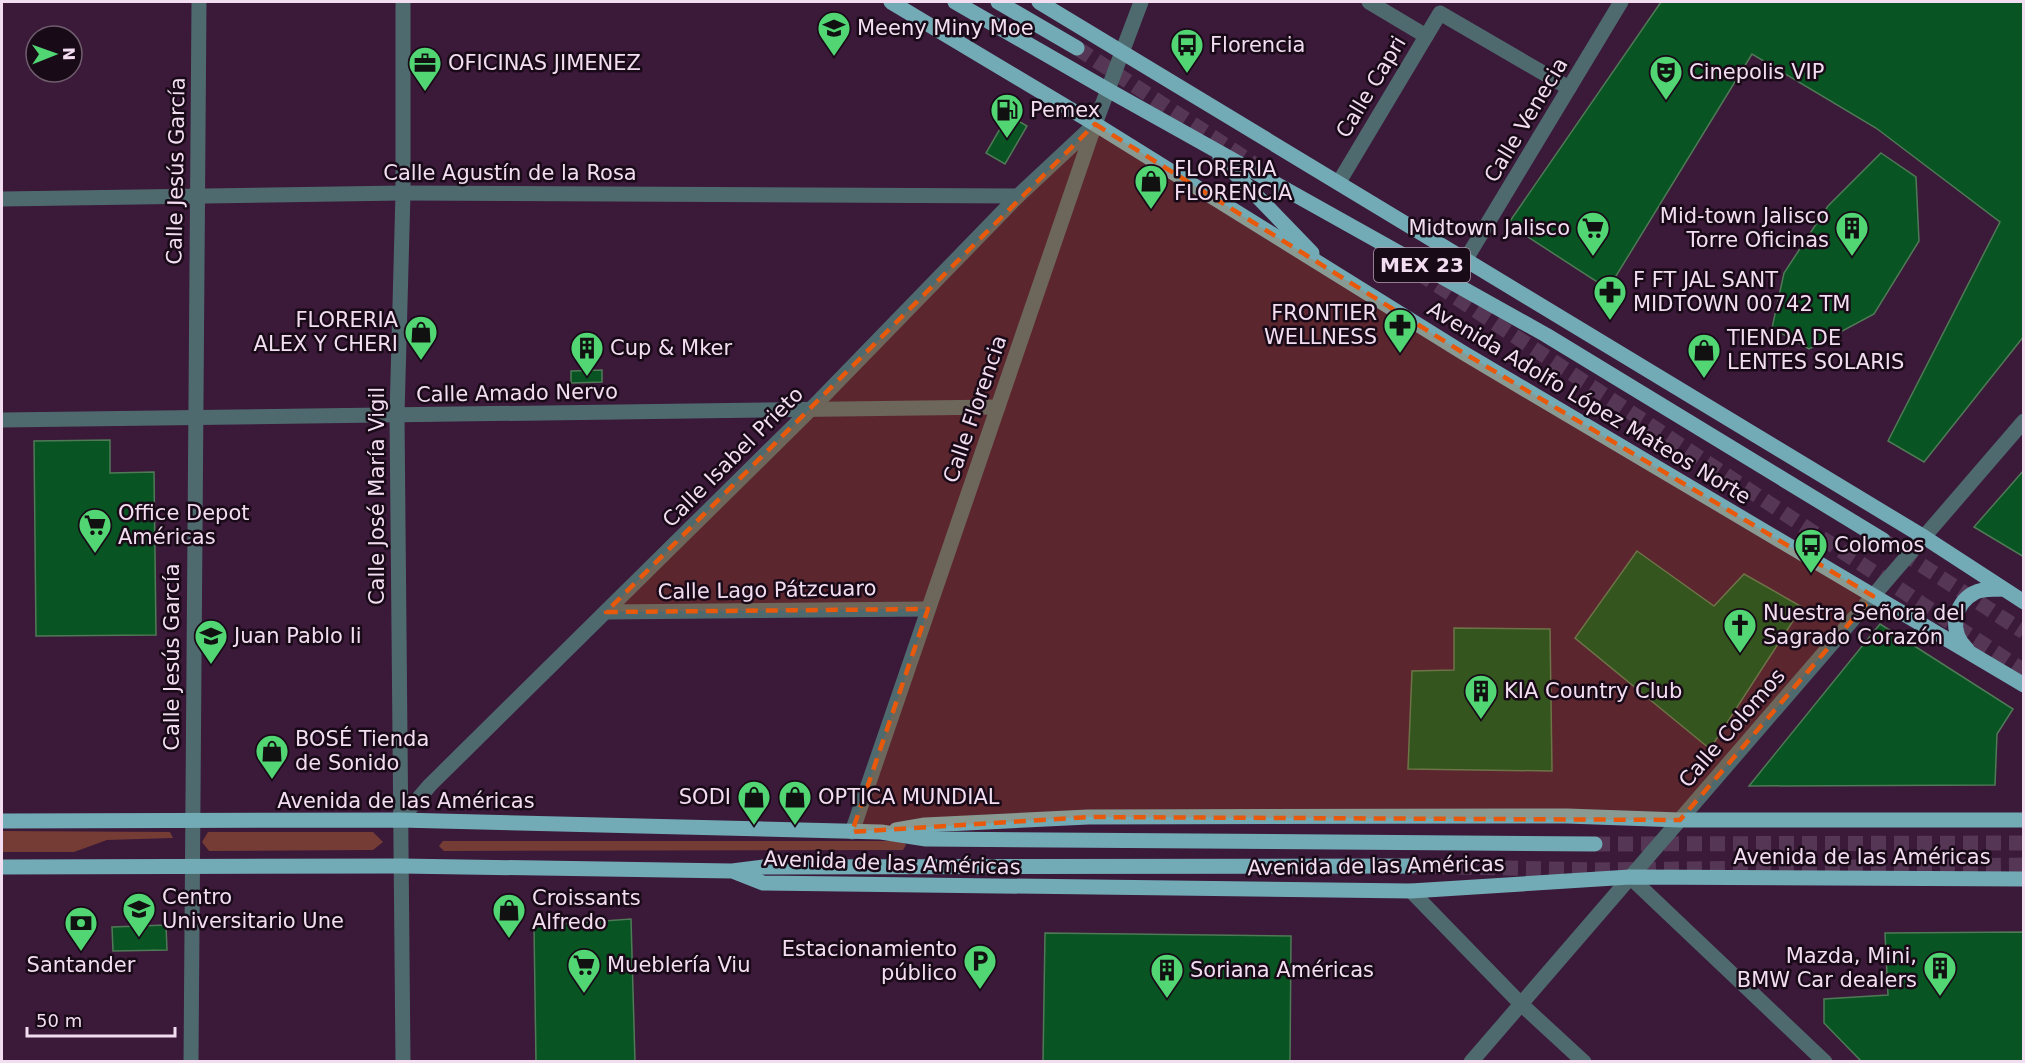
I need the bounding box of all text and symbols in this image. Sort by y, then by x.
school or university icon: Meeny Miny Moe [816,10,852,57]
place label: Meeny Miny Moe [857,16,1034,40]
north arrow [24,24,84,84]
bus stop icon: Florencia [1169,27,1205,74]
street label: Calle Capri [1331,32,1411,142]
place label: Florencia [1210,33,1305,57]
office icon: OFICINAS JIMENEZ [407,45,443,92]
text: N [59,47,78,61]
place label: OFICINAS JIMENEZ [448,51,641,75]
street label: Calle Venecia [1479,53,1573,187]
theatre icon: Cinepolis VIP [1648,54,1684,101]
place label: Cinepolis VIP [1689,60,1824,84]
street label: Calle Jesús García [162,77,190,265]
fuel station icon: Pemex [989,92,1025,139]
place label: Pemex [1030,98,1100,122]
place label: FLORERIA FLORENCIA [1174,157,1293,205]
street label: Calle Agustín de la Rosa [383,161,637,185]
shop icon: FLORERIA FLORENCIA [1133,163,1169,210]
place label: Mid-town Jalisco Torre Oficinas [1660,204,1829,252]
supermarket icon: Midtown Jalisco [1575,210,1611,257]
building icon: Mid-town Jalisco Torre Oficinas [1834,210,1870,257]
place label: Midtown Jalisco [1408,216,1570,240]
road number: MEX 23 [1374,248,1470,282]
place label: F FT JAL SANT MIDTOWN 00742 TM [1633,268,1850,316]
pharmacy icon: F FT JAL SANT MIDTOWN 00742 TM [1592,274,1628,321]
street label: Avenida Adolfo López Mateos Norte [1423,297,1755,509]
place label: FRONTIER WELLNESS [1264,301,1377,349]
pharmacy icon: FRONTIER WELLNESS [1382,307,1418,354]
place label: FLORERIA ALEX Y CHERI [254,308,399,356]
shop icon: FLORERIA ALEX Y CHERI [403,314,439,361]
place label: TIENDA DE LENTES SOLARIS [1726,326,1904,374]
building icon: Cup & Mker [569,330,605,377]
street label: Calle Florencia [939,332,1011,486]
shop icon: TIENDA DE LENTES SOLARIS [1686,332,1722,379]
place label: Cup & Mker [610,336,732,360]
street label: Calle Amado Nervo [416,379,618,407]
street label: Calle Isabel Prieto [658,382,808,532]
street label: Calle José María Vigil [365,387,389,605]
place label: Office Depot Américas [118,501,249,549]
supermarket icon: Office Depot Américas [77,507,113,554]
bus stop icon: Colomos [1793,527,1829,574]
place label: Colomos [1834,533,1924,557]
street label: Calle Jesús García [160,563,184,751]
street label: Calle Lago Pátzcuaro [657,576,877,604]
place label: Nuestra Señora del Sagrado Corazón [1763,601,1965,649]
church icon: Nuestra Señora del Sagrado Corazón [1722,607,1758,654]
school or university icon: Juan Pablo Ii [193,618,229,665]
place label: Juan Pablo Ii [232,624,362,648]
street label: Calle Colomos [1674,664,1790,792]
building icon: KIA Country Club [1463,673,1499,720]
place label: KIA Country Club [1504,679,1682,703]
place label: BOSÉ Tienda de Sonido [295,726,429,775]
shop icon: BOSÉ Tienda de Sonido [254,733,290,780]
shop icon: SODI [736,779,772,826]
shop icon: OPTICA MUNDIAL [777,779,813,826]
place label: SODI [679,785,731,809]
place label: OPTICA MUNDIAL [818,785,1000,809]
street label: Avenida de las Américas [277,789,535,813]
street label: Avenida de las Américas [1733,845,1991,869]
street label: Avenida de las Américas [763,847,1021,879]
street label: Avenida de las Américas [1247,852,1505,880]
place label: Centro Universitario Une [162,885,344,933]
place label: Croissants Alfredo [532,886,641,934]
school or university icon: Centro Universitario Une [121,891,157,938]
shop icon: Croissants Alfredo [491,892,527,939]
bank icon: Santander [63,905,99,952]
place label: Estacionamiento público [782,937,957,985]
parking icon: Estacionamiento público [962,943,998,990]
place label: Mazda, Mini, BMW Car dealers [1737,944,1917,992]
supermarket icon: Mueblería Viu [566,947,602,994]
building icon: Mazda, Mini, BMW Car dealers [1922,950,1958,997]
building icon: Soriana Américas [1149,952,1185,999]
place label: Santander [27,953,136,977]
place label: Mueblería Viu [607,953,751,977]
place label: Soriana Américas [1190,958,1374,982]
scale bar [27,1000,176,1038]
text: 50 m [36,1010,82,1031]

